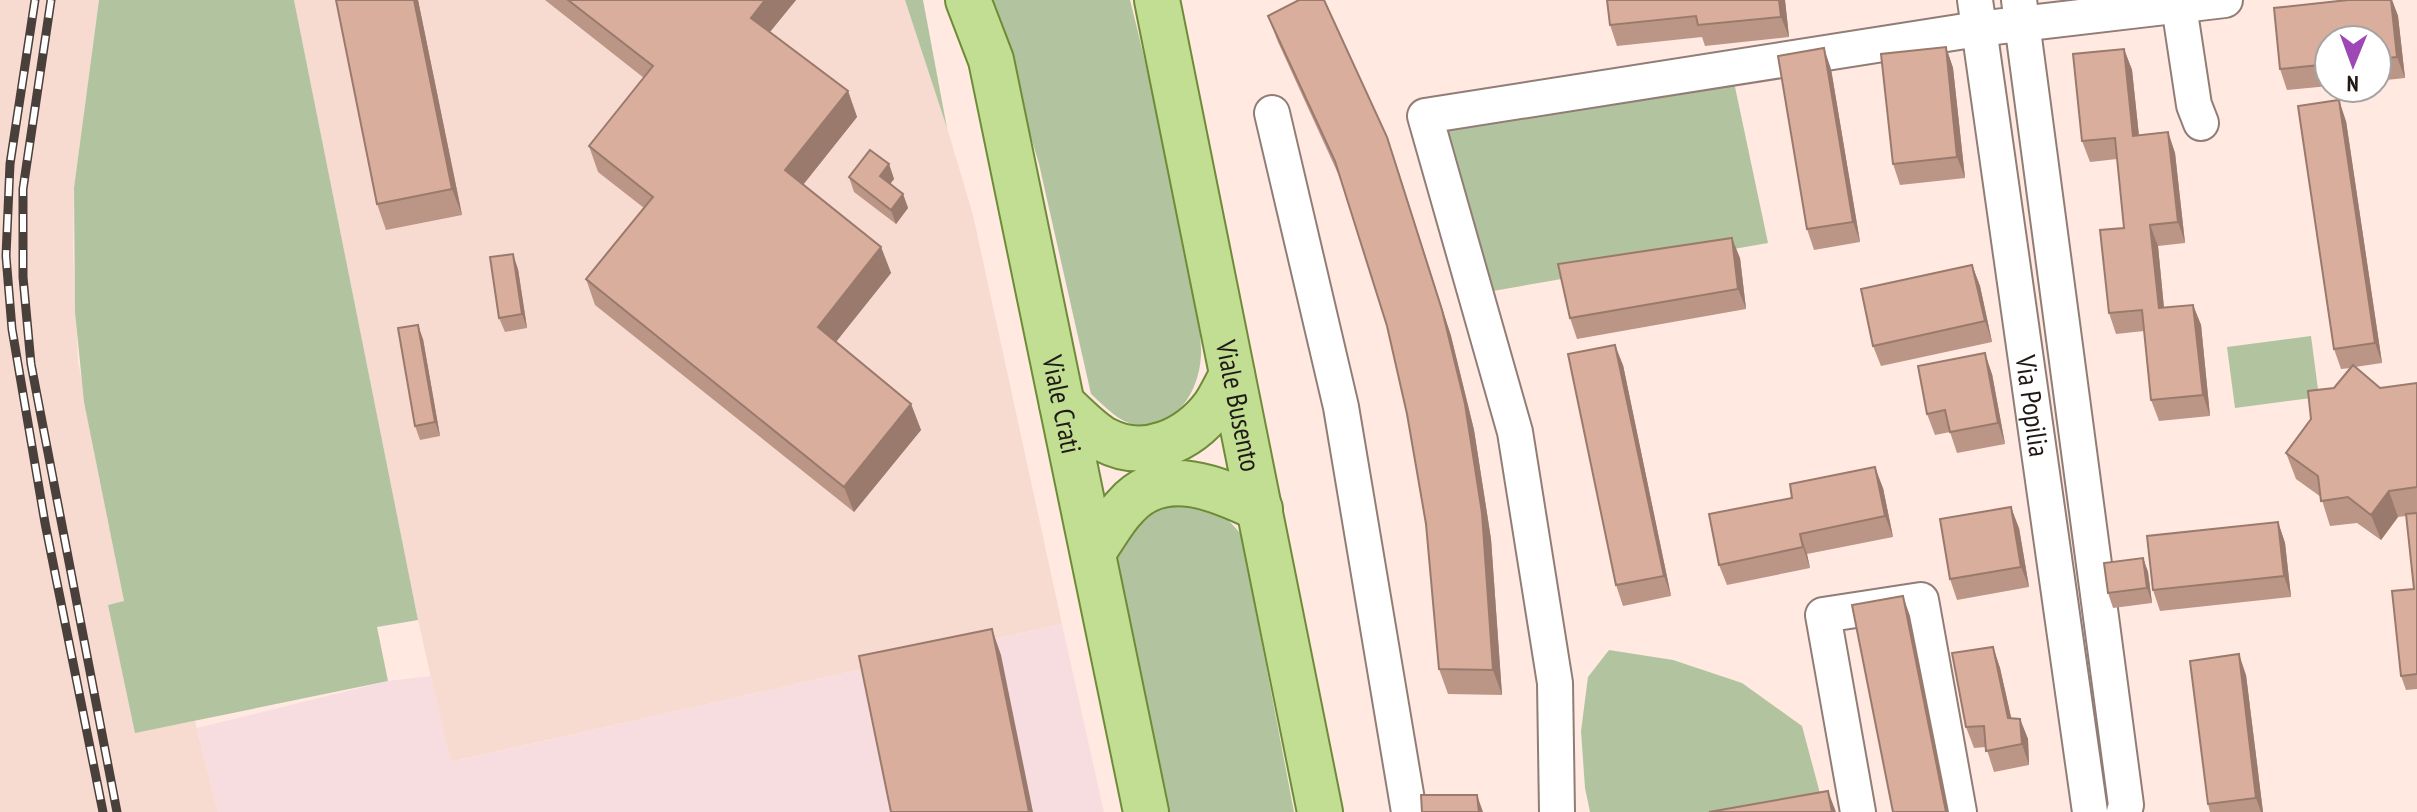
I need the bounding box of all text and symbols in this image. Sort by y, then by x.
north arrow [2313,24,2393,104]
text: N [2346,70,2359,98]
street label: Viale Busento [1208,336,1270,474]
street label: Viale Crati [1034,351,1091,457]
street label: Via Popilia [2007,352,2058,459]

